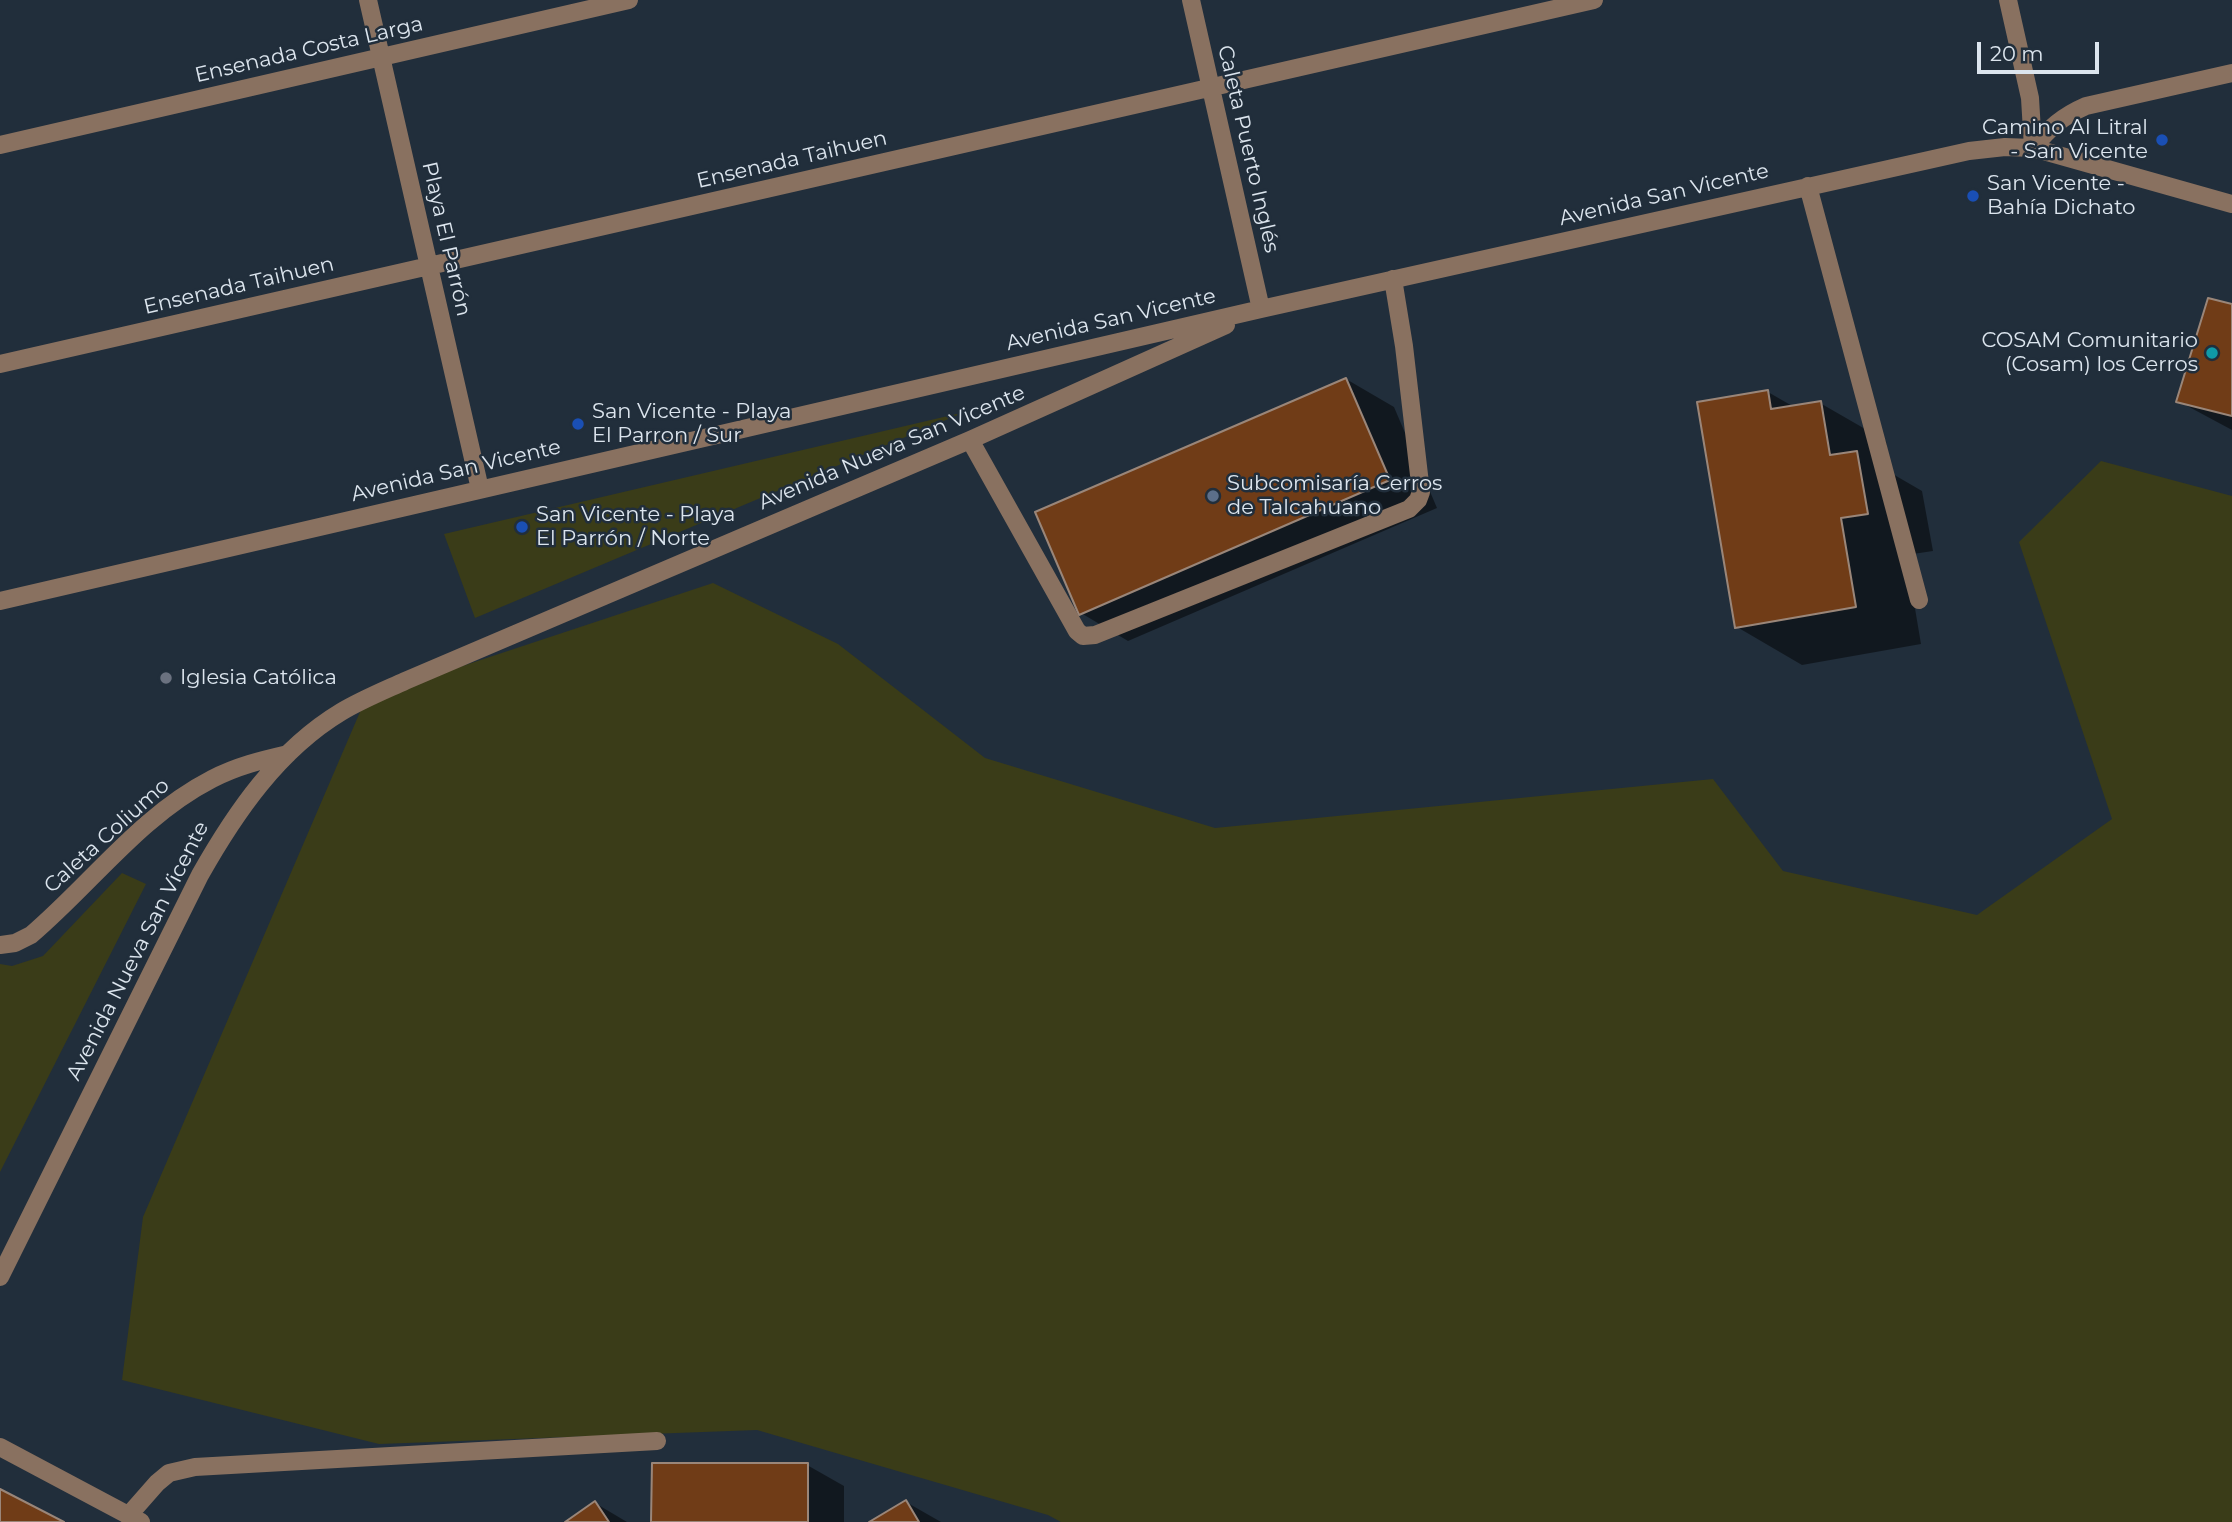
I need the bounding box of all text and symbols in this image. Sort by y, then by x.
street label: Ensenada Costa Larga [192,11,426,89]
scale bar [1980,28,2102,72]
text: 20 m [1990,41,2044,66]
street label: Caleta Puerto Inglés [1212,43,1284,255]
place label: Camino Al Litral - San Vicente [1982,115,2148,165]
street label: Ensenada Taihuen [694,126,890,194]
marker: Camino Al Litral - San Vicente [2154,132,2170,148]
street label: Playa El Parrón [416,159,476,319]
street label: Avenida San Vicente [1557,159,1771,231]
place label: San Vicente - Bahía Dichato [1987,171,2135,221]
marker: San Vicente - Bahía Dichato [1965,188,1981,204]
street label: Ensenada Taihuen [141,252,337,320]
street label: Avenida San Vicente [1004,284,1218,356]
place label: COSAM Comunitario (Cosam) los Cerros [1981,328,2198,378]
marker: COSAM Comunitario (Cosam) los Cerros [2204,345,2220,361]
street label: Avenida Nueva San Vicente [755,380,1029,516]
place label: San Vicente - Playa El Parron / Sur [592,399,791,449]
marker: San Vicente - Playa El Parron / Sur [570,416,586,432]
street label: Avenida San Vicente [349,435,563,507]
place label: Subcomisaría Cerros de Talcahuano [1227,471,1442,521]
marker: Subcomisaría Cerros de Talcahuano [1205,488,1221,504]
place label: San Vicente - Playa El Parrón / Norte [536,502,735,552]
marker: San Vicente - Playa El Parrón / Norte [514,519,530,535]
place label: Iglesia Católica [180,665,337,691]
marker: Iglesia Católica [158,670,174,686]
street label: Caleta Coliumo [39,773,175,899]
street label: Avenida Nueva San Vicente [62,817,214,1085]

